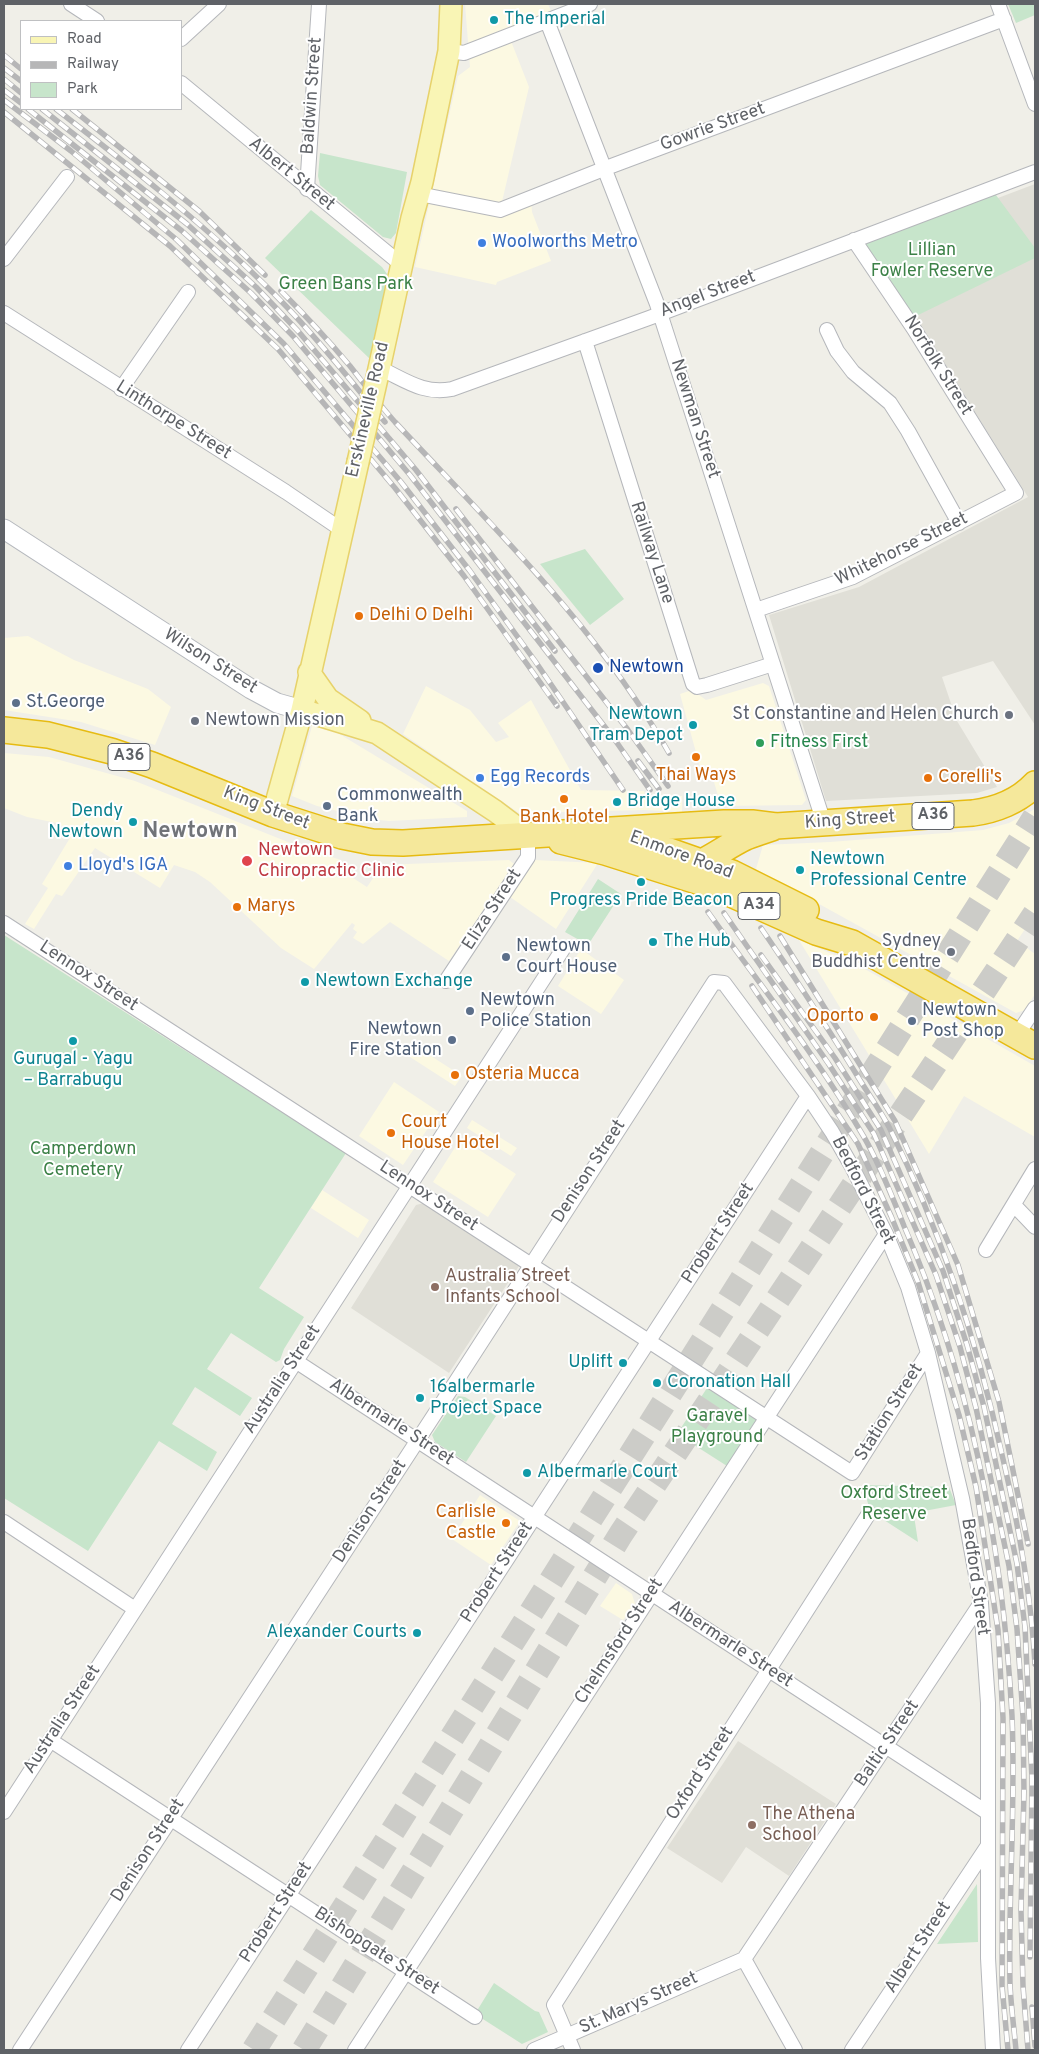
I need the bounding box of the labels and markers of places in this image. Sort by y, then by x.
place label: The Imperial [504,9,605,31]
marker: The Imperial [488,14,500,26]
place label: Woolworths Metro [492,232,638,254]
marker: Woolworths Metro [476,237,488,249]
place label: Delhi O Delhi [369,605,473,627]
marker: Delhi O Delhi [353,610,365,622]
place label: Newtown [609,657,684,679]
marker: Newtown [591,661,605,675]
place label: St.George [26,692,105,714]
marker: St.George [10,697,22,709]
place label: Newtown Tram Depot [589,704,683,746]
place label: St Constantine and Helen Church [732,704,999,726]
marker: St Constantine and Helen Church [1003,709,1015,721]
place label: Newtown Mission [205,710,345,732]
marker: Newtown Mission [189,715,201,727]
marker: Newtown Tram Depot [687,719,699,731]
place label: Fitness First [770,732,868,754]
marker: Fitness First [754,737,766,749]
marker: Thai Ways [690,751,702,763]
place label: Thai Ways [656,765,736,787]
place label: Egg Records [490,767,590,789]
place label: Corelli's [938,767,1002,789]
marker: Egg Records [474,772,486,784]
marker: Corelli's [922,772,934,784]
place label: Commonwealth Bank [337,785,463,828]
place label: Bridge House [627,791,735,813]
marker: Bank Hotel [558,793,570,805]
marker: Bridge House [611,796,623,808]
marker: Commonwealth Bank [321,800,333,812]
place label: Dendy Newtown [48,801,123,844]
place label: Bank Hotel [519,807,609,829]
marker: Dendy Newtown [127,816,139,828]
place label: Newtown Chiropractic Clinic [258,840,405,882]
place label: Newtown Professional Centre [810,849,967,892]
marker: Newtown Chiropractic Clinic [240,854,254,868]
place label: Lloyd's IGA [78,855,168,877]
marker: Lloyd's IGA [62,860,74,872]
marker: Newtown Professional Centre [794,864,806,876]
marker: Progress Pride Beacon [635,876,647,888]
place label: Progress Pride Beacon [549,890,733,912]
place label: Marys [247,896,295,918]
marker: Marys [231,901,243,913]
place label: The Hub [663,931,731,953]
place label: Sydney Buddhist Centre [811,931,941,974]
place label: Newtown Court House [516,936,617,979]
marker: The Hub [647,936,659,948]
marker: Sydney Buddhist Centre [945,946,957,958]
marker: Newtown Court House [500,951,512,963]
place label: Newtown Exchange [315,971,473,993]
marker: Newtown Exchange [299,976,311,988]
place label: Newtown Police Station [480,990,591,1032]
place label: Newtown Post Shop [922,1000,1004,1042]
marker: Newtown Police Station [464,1005,476,1017]
place label: Oporto [806,1006,864,1028]
marker: Oporto [868,1011,880,1023]
marker: Newtown Post Shop [906,1015,918,1027]
place label: Newtown Fire Station [349,1019,442,1062]
marker: Newtown Fire Station [446,1034,458,1046]
marker: Gurugal - Yagu – Barrabugu [67,1035,79,1047]
place label: Gurugal - Yagu – Barrabugu [13,1049,133,1092]
place label: Osteria Mucca [465,1064,580,1086]
marker: Osteria Mucca [449,1069,461,1081]
place label: Court House Hotel [401,1112,500,1154]
marker: Court House Hotel [385,1127,397,1139]
place label: Australia Street Infants School [445,1266,570,1308]
marker: Australia Street Infants School [429,1281,441,1293]
place label: Uplift [568,1352,613,1374]
marker: Uplift [617,1357,629,1369]
place label: Coronation Hall [667,1372,791,1394]
place label: 16albermarle Project Space [430,1377,542,1420]
marker: Coronation Hall [651,1377,663,1389]
marker: 16albermarle Project Space [414,1392,426,1404]
place label: Albermarle Court [537,1462,678,1484]
marker: Albermarle Court [521,1467,533,1479]
place label: Carlisle Castle [436,1502,496,1545]
marker: Carlisle Castle [500,1517,512,1529]
place label: Alexander Courts [266,1622,407,1644]
marker: Alexander Courts [411,1627,423,1639]
place label: The Athena School [762,1804,855,1846]
marker: The Athena School [746,1819,758,1831]

